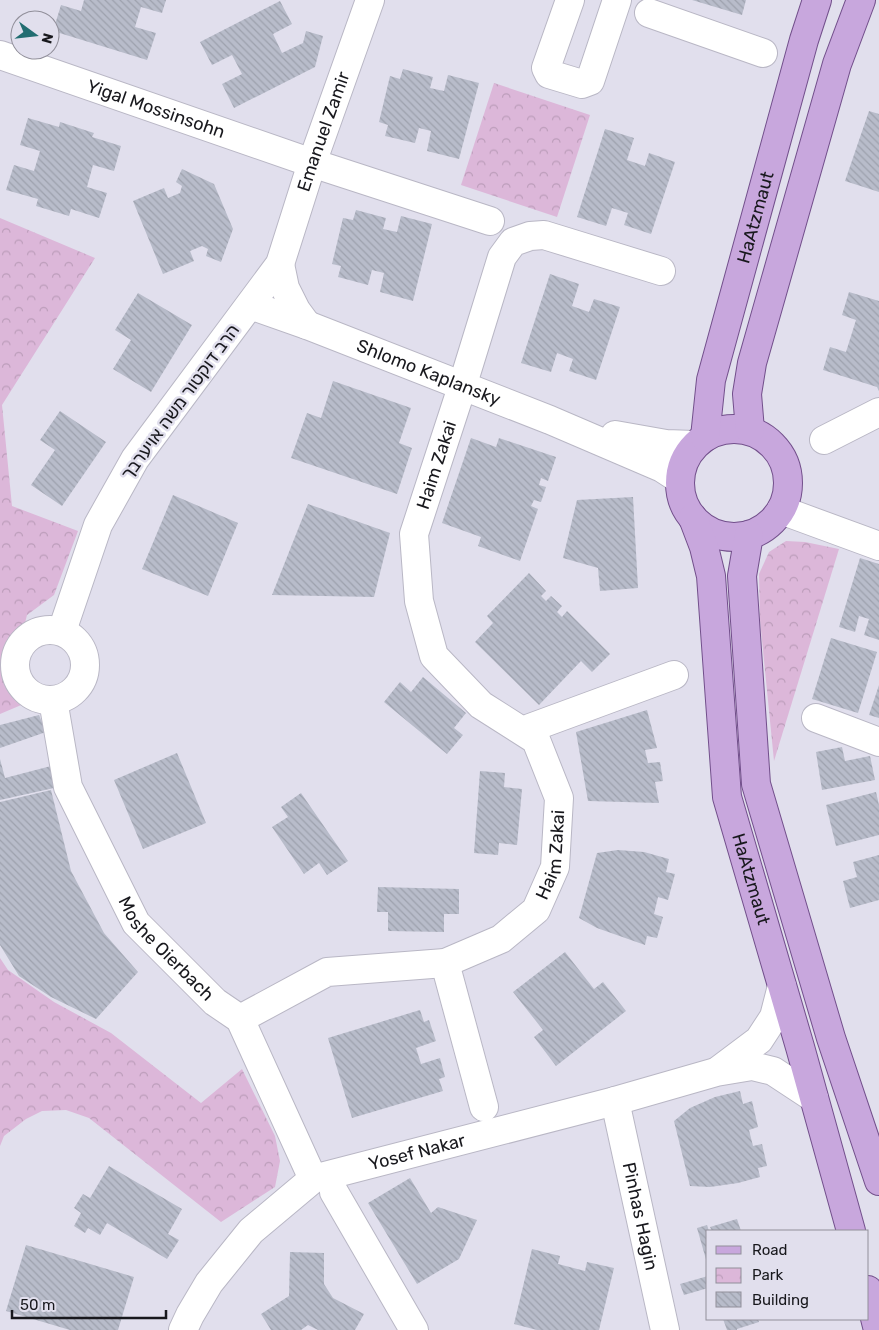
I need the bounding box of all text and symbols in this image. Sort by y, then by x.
north arrow [10,10,60,60]
text: N [38,31,57,45]
street label: Emanuel Zamir [293,69,355,194]
street label: Yigal Mossinsohn [84,75,228,143]
street label: HaAtzmaut [732,169,779,266]
street label: הרב דוקטור משה אויערבך [116,320,244,484]
street label: Shlomo Kaplansky [354,335,504,411]
street label: Haim Zakai [412,418,461,512]
street label: Haim Zakai [531,809,569,903]
street label: HaAtzmaut [727,831,775,928]
street label: Moshe Oierbach [113,893,219,1006]
street label: Yosef Nakar [366,1129,468,1175]
street label: Pinhas Hagin [618,1160,663,1272]
legend [706,1230,869,1320]
text: Road [752,1241,788,1259]
text: Park [752,1266,783,1284]
scale bar [12,1288,166,1320]
text: Building [752,1291,809,1309]
text: 50 m [20,1296,55,1314]

